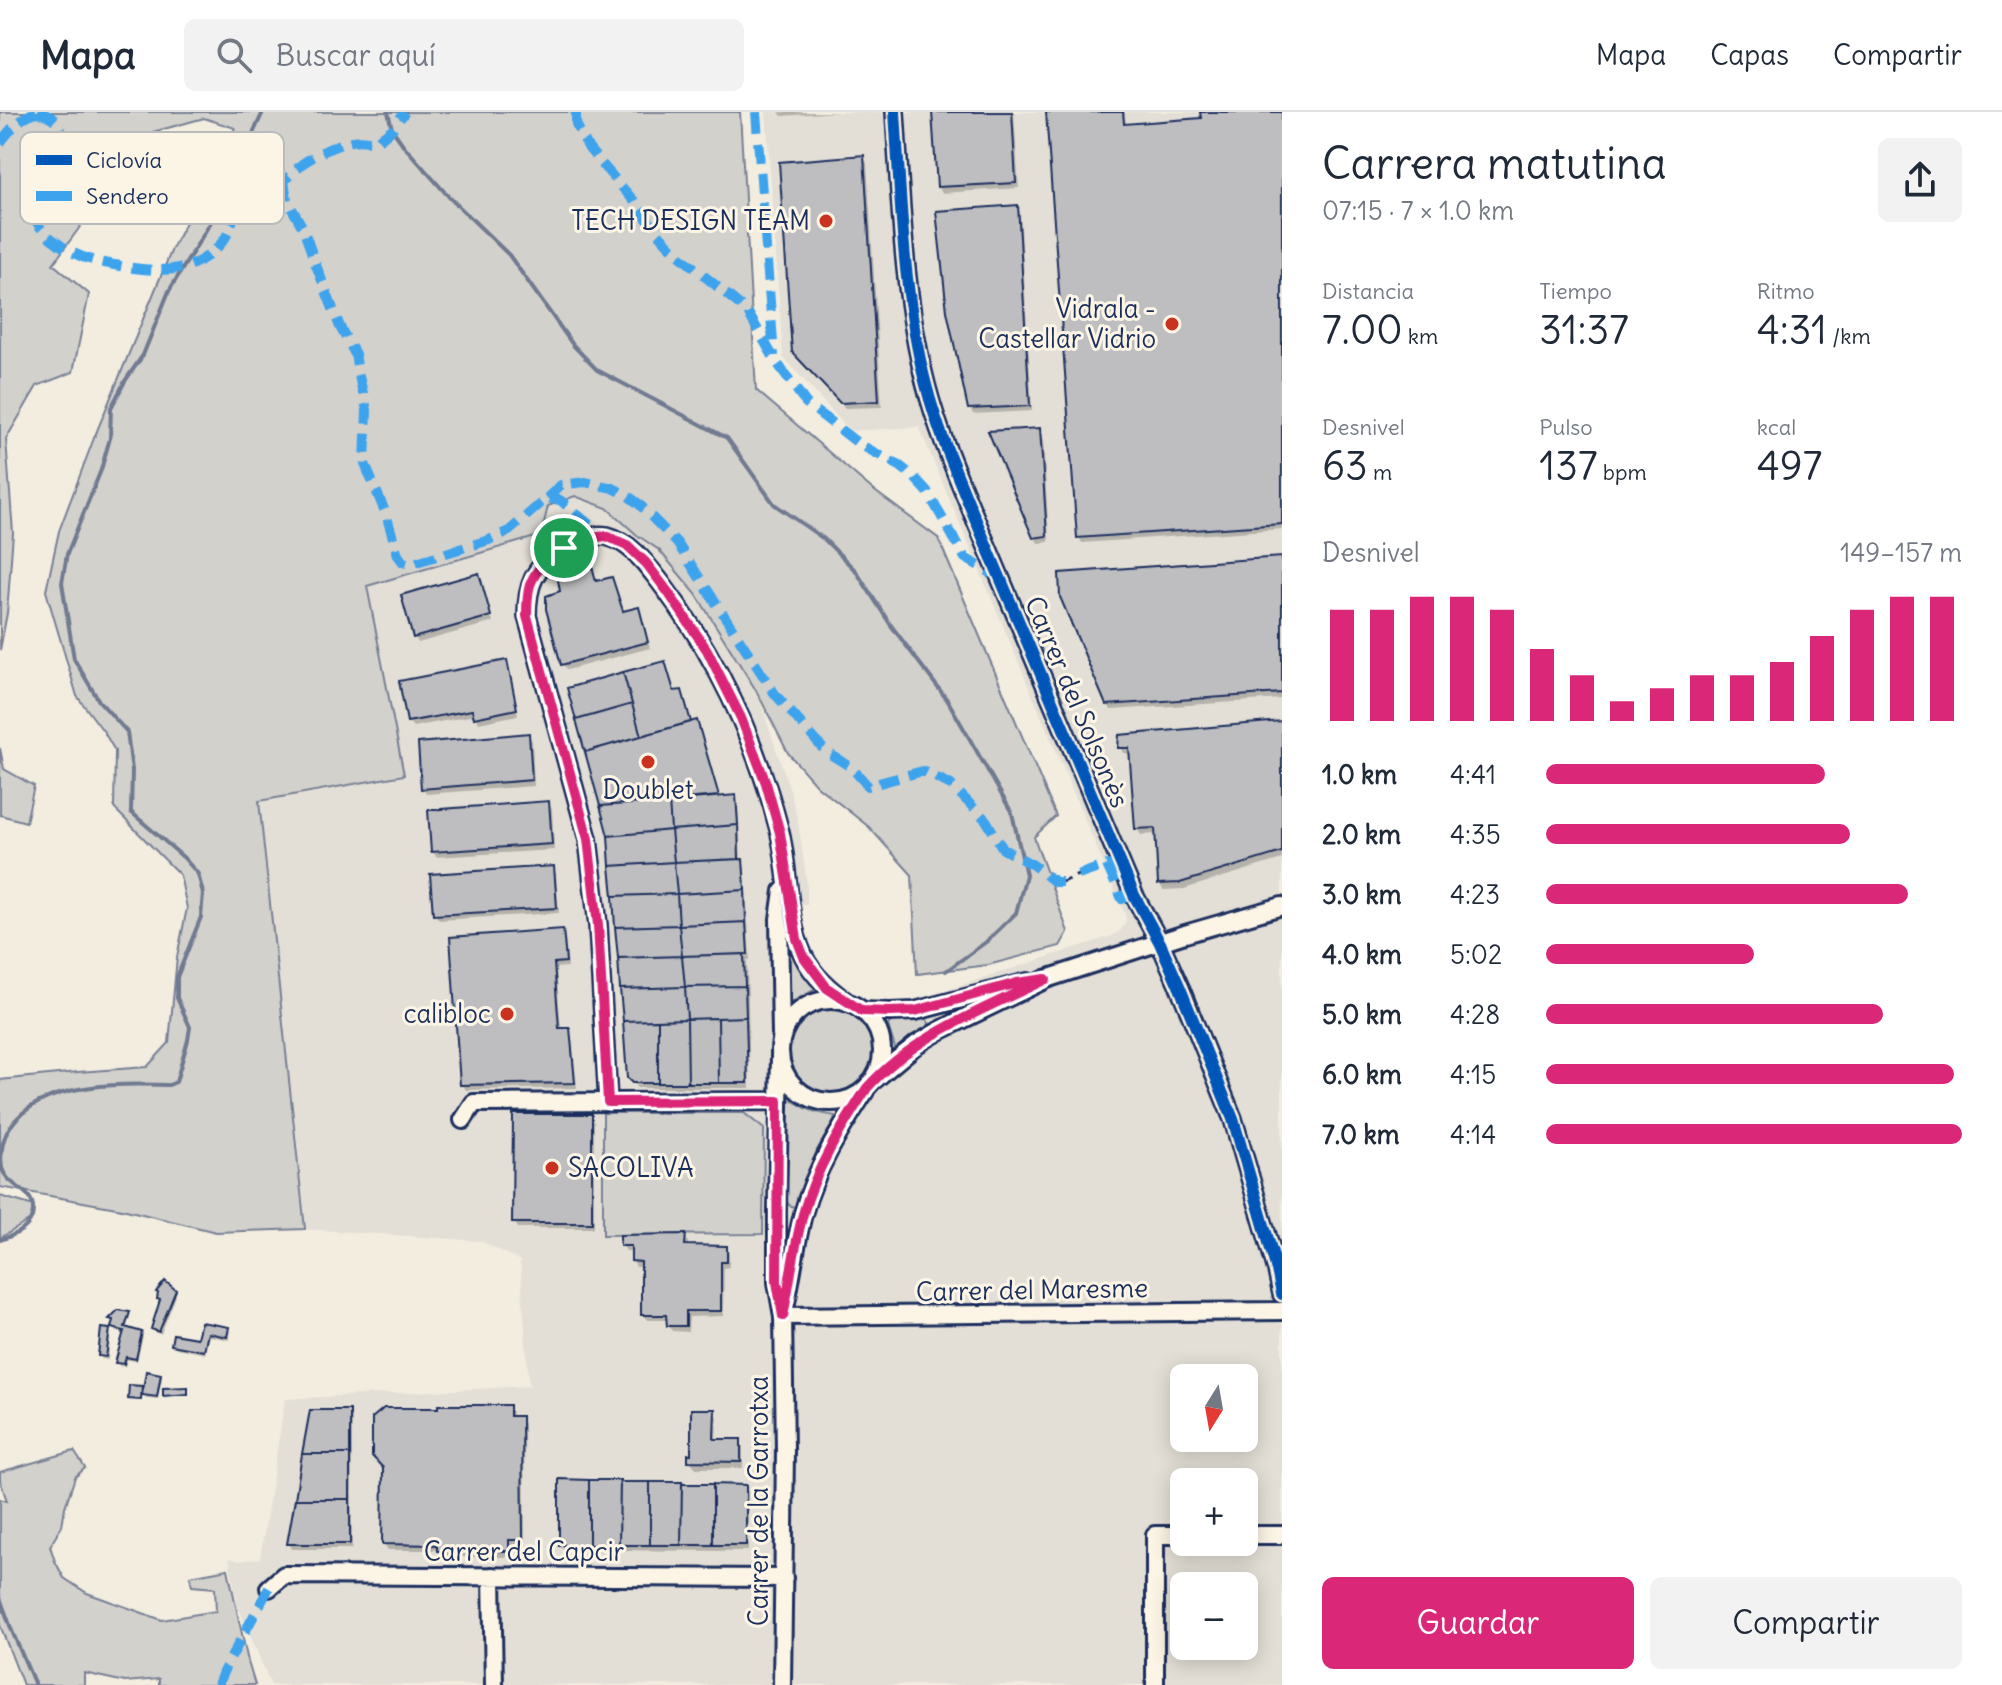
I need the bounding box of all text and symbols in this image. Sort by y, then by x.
search box [184,19,744,91]
text: Mapa [40,32,136,79]
icon: search [212,33,256,77]
text: Buscar aquí [276,36,436,74]
text: Mapa [1596,37,1666,73]
text: Capas [1710,37,1789,73]
text: Compartir [1833,37,1962,73]
legend [20,132,284,224]
text: Carrera matutina [1322,136,1667,191]
button: share [1878,138,1962,222]
text: Ciclovía [86,146,162,174]
text: Sendero [86,182,169,210]
text: 07:15 · 7 × 1.0 km [1322,194,1514,227]
place label: TECH DESIGN TEAM [571,204,810,237]
marker: TECH DESIGN TEAM [817,212,835,230]
text: Distancia [1322,277,1414,305]
text: Tiempo [1539,277,1612,305]
text: Ritmo [1757,277,1815,305]
place label: Vidrala - Castellar Vidrio [978,292,1156,355]
text: 7.00 [1322,305,1403,355]
text: 31:37 [1539,305,1629,355]
text: 4:31 [1757,305,1827,355]
marker: Vidrala - Castellar Vidrio [1163,315,1181,333]
text: km [1403,322,1438,350]
text: /km [1827,322,1871,350]
text: Desnivel [1322,413,1405,441]
text: Pulso [1539,413,1593,441]
text: kcal [1757,413,1796,441]
text: 63 [1322,441,1368,491]
text: 137 [1539,441,1598,491]
text: 497 [1757,441,1822,491]
text: m [1368,458,1392,486]
text: bpm [1598,458,1647,486]
pin [530,514,598,582]
icon: arrive [542,526,586,570]
text: Desnivel [1322,536,1420,569]
text: 149–157 m [1840,536,1962,569]
street label: Carrer del Solsonès [1018,591,1137,812]
marker: Doublet [639,753,657,771]
text: 1.0 km [1322,758,1397,791]
text: 4:41 [1450,758,1496,791]
place label: Doublet [602,773,694,806]
text: 2.0 km [1322,818,1401,851]
text: 4:35 [1450,818,1501,851]
text: 3.0 km [1322,878,1402,911]
text: 4:23 [1450,878,1500,911]
text: 4.0 km [1322,938,1402,971]
text: 5:02 [1450,938,1502,971]
place label: calibloc [403,997,491,1030]
text: 5.0 km [1322,998,1402,1031]
text: 4:28 [1450,998,1500,1031]
marker: calibloc [498,1005,516,1023]
text: 6.0 km [1322,1058,1402,1091]
text: 4:15 [1450,1058,1496,1091]
text: 7.0 km [1322,1118,1399,1151]
text: 4:14 [1450,1118,1496,1151]
place label: SACOLIVA [568,1151,694,1184]
marker: SACOLIVA [543,1159,561,1177]
street label: Carrer del Maresme [916,1271,1148,1308]
north arrow [1170,1364,1258,1452]
map controls [1170,1364,1258,1660]
street label: Carrer de la Garrotxa [742,1376,775,1626]
button: + [1170,1468,1258,1556]
street label: Carrer del Capcir [424,1535,625,1568]
button: − [1170,1572,1258,1660]
button: Guardar [1322,1577,1634,1669]
button: Compartir [1650,1577,1962,1669]

